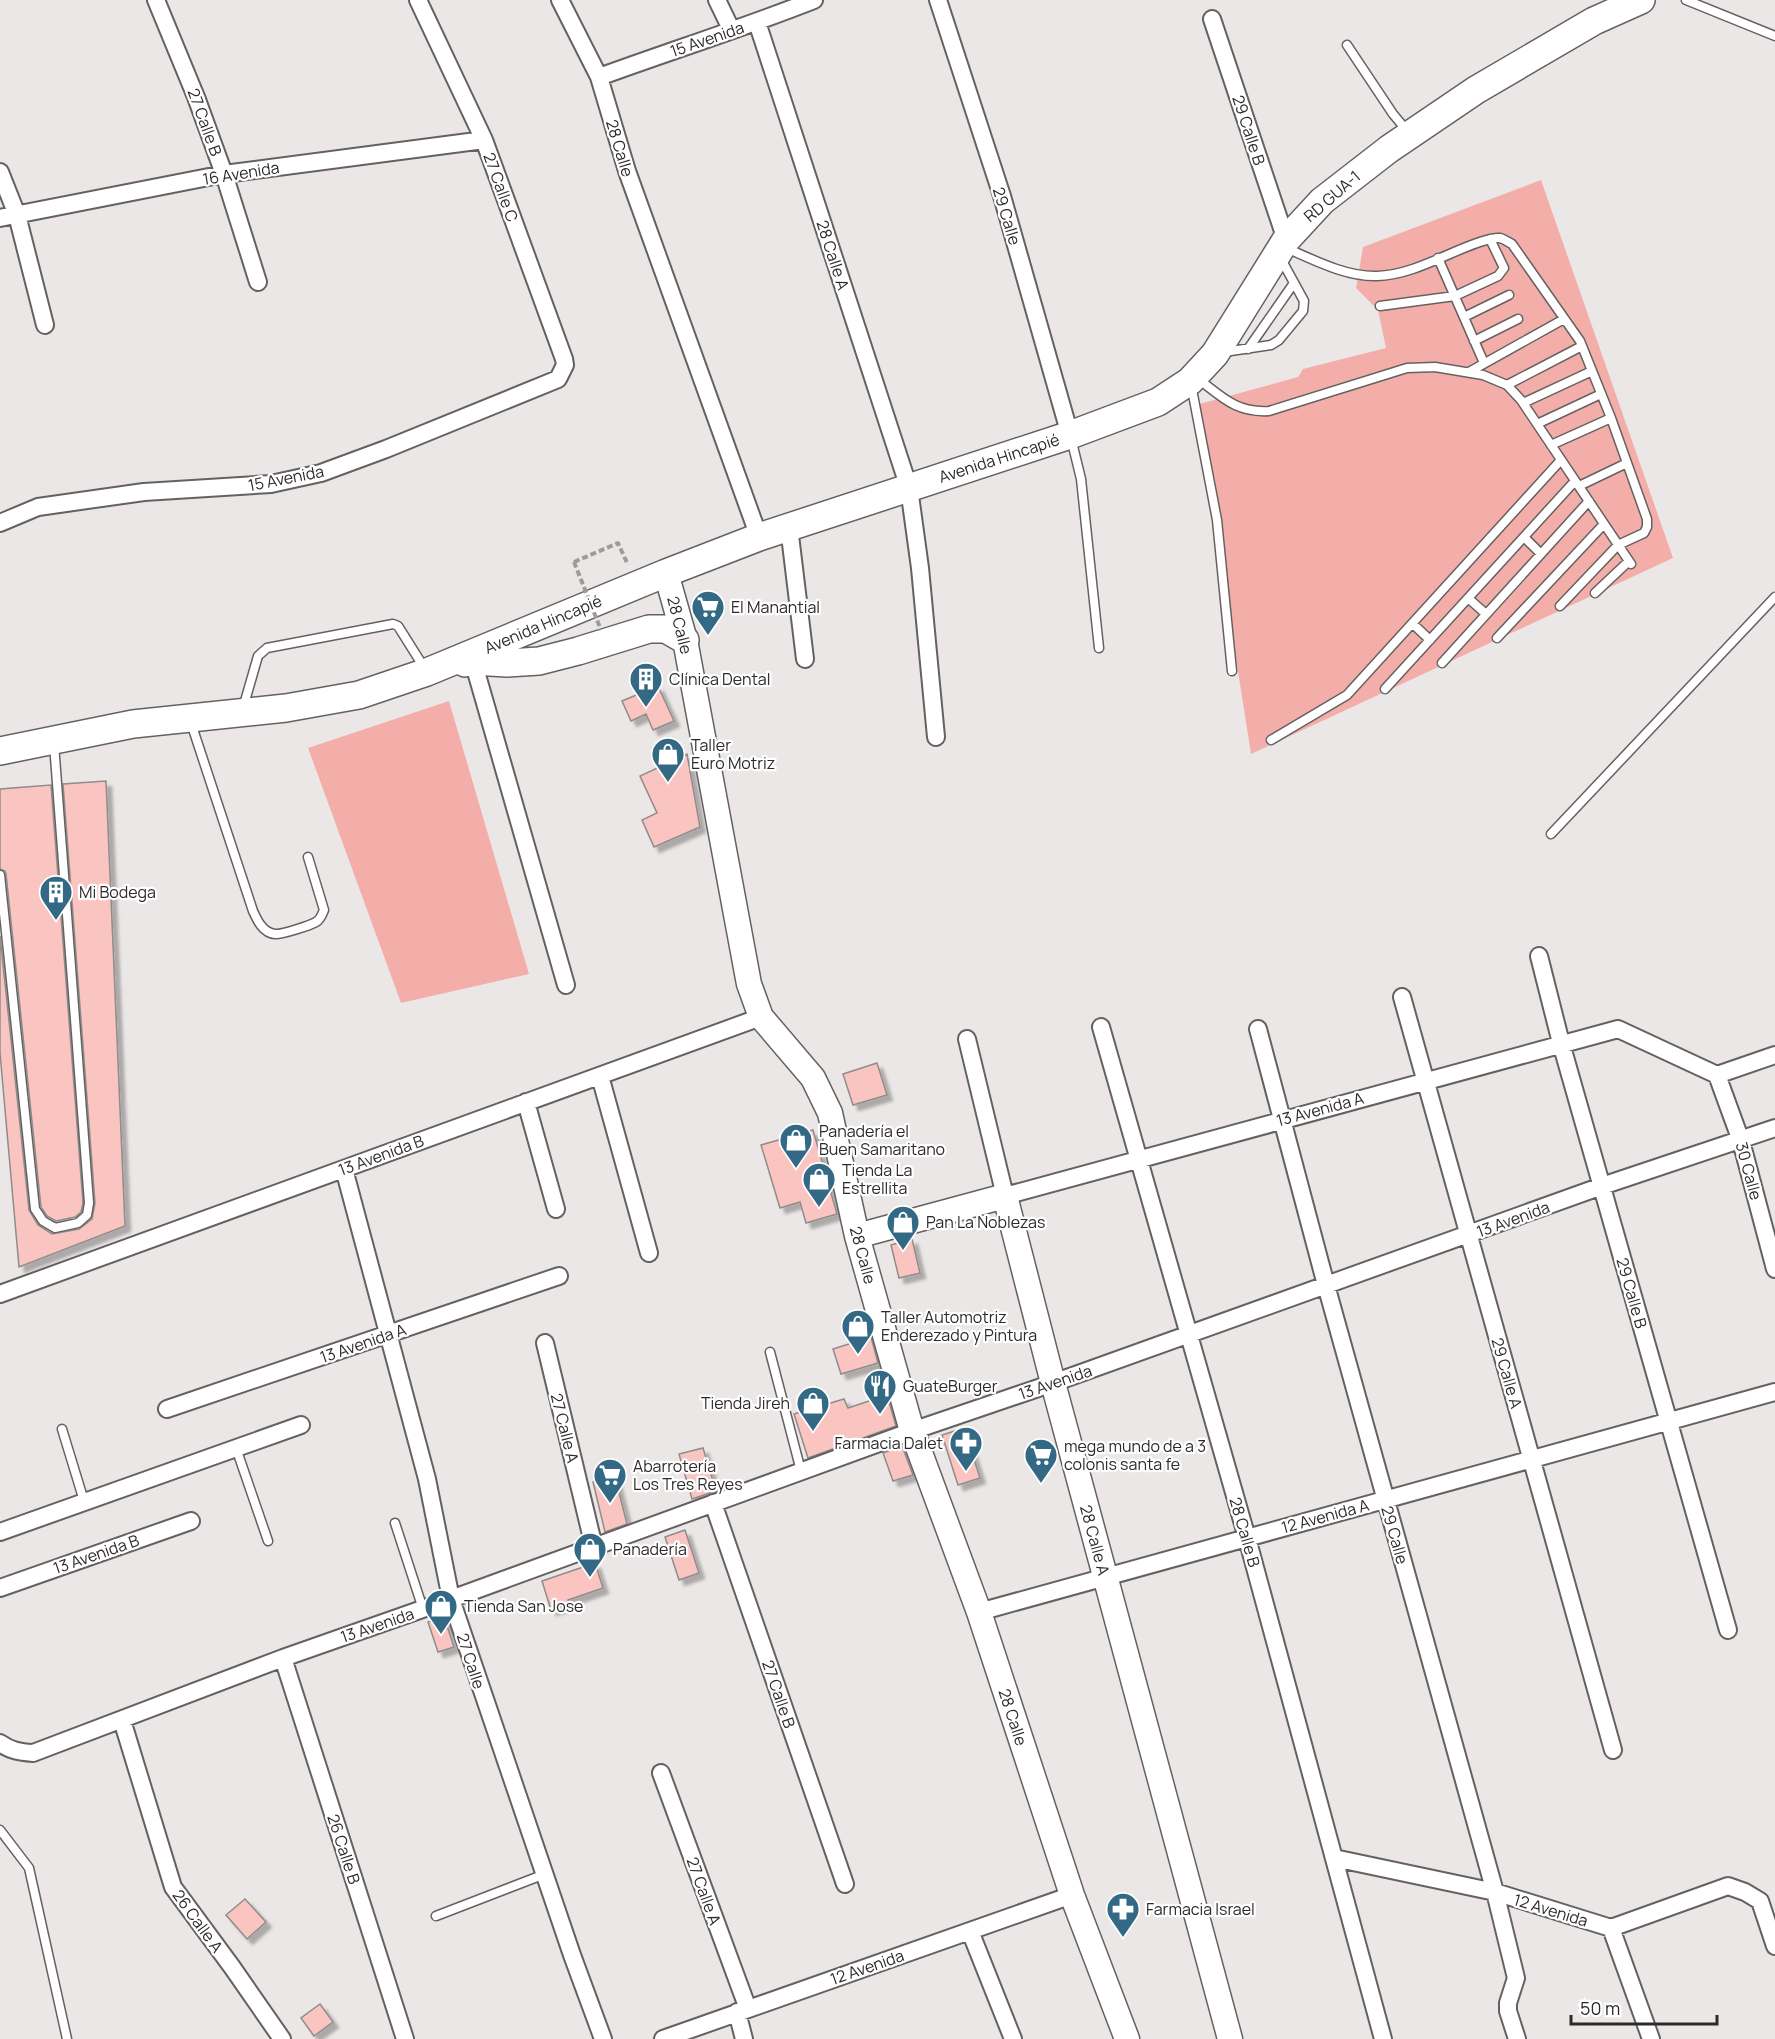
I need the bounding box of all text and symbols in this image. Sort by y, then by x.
street label: 15 Avenida [667,16,747,62]
street label: 27 Calle B [183,85,227,159]
street label: 29 Calle B [1227,92,1271,168]
street label: 28 Calle [601,117,639,179]
street label: 27 Calle C [478,149,524,225]
street label: 16 Avenida [201,156,281,190]
street label: RD GUA-1 [1299,165,1365,227]
street label: 29 Calle [988,184,1026,248]
street label: 28 Calle A [811,217,855,293]
street label: Avenida Hincapié [936,428,1062,488]
street label: 15 Avenida [246,460,326,496]
street label: Avenida Hincapié [481,589,605,659]
supermarket icon: El Manantial [690,589,726,636]
street label: 28 Calle [662,594,698,656]
place label: El Manantial [731,596,820,618]
building icon: Clínica Dental [628,661,664,708]
place label: Clínica Dental [669,668,770,690]
place label: Taller Euro Motriz [691,734,775,774]
shop icon: Taller Euro Motriz [650,736,686,783]
building icon: Mi Bodega [38,874,74,921]
place label: Mi Bodega [79,881,156,903]
street label: 13 Avenida A [1274,1087,1366,1131]
place label: Panadería el Buen Samaritano [819,1120,945,1160]
shop icon: Panadería el Buen Samaritano [778,1122,814,1169]
street label: 13 Avenida B [335,1129,427,1181]
street label: 30 Calle [1731,1140,1767,1202]
place label: Tienda La Estrellita [842,1159,912,1199]
shop icon: Tienda La Estrellita [801,1161,837,1208]
street label: 13 Avenida [1473,1196,1553,1242]
shop icon: Pan La Noblezas [885,1204,921,1251]
place label: Pan La Noblezas [926,1211,1045,1233]
street label: 28 Calle [845,1224,881,1286]
street label: 29 Calle B [1611,1255,1653,1331]
place label: Taller Automotriz Enderezado y Pintura [881,1306,1037,1346]
shop icon: Taller Automotriz Enderezado y Pintura [840,1308,876,1355]
street label: 13 Avenida A [317,1318,409,1368]
street label: 29 Calle A [1486,1335,1528,1411]
street label: 13 Avenida [1015,1359,1095,1405]
restaurant icon: GuateBurger [862,1368,898,1415]
place label: GuateBurger [903,1375,998,1397]
shop icon: Tienda Jireh [795,1385,831,1432]
street label: 27 Calle A [546,1391,584,1465]
place label: Tienda Jireh [701,1392,790,1414]
pharmacy icon: Farmacia Dalet [948,1425,984,1472]
place label: Farmacia Dalet [835,1432,943,1454]
place label: mega mundo de a 3 colonis santa fe [1064,1435,1206,1475]
supermarket icon: mega mundo de a 3 colonis santa fe [1023,1437,1059,1484]
place label: Abarrotería Los Tres Reyes [633,1455,743,1495]
supermarket icon: Abarrotería Los Tres Reyes [592,1457,628,1504]
street label: 28 Calle B [1225,1494,1266,1570]
street label: 12 Avenida A [1279,1494,1371,1538]
street label: 28 Calle A [1075,1502,1115,1578]
street label: 29 Calle [1376,1503,1414,1567]
street label: 13 Avenida B [50,1529,142,1579]
shop icon: Panadería [572,1531,608,1578]
place label: Panadería [613,1538,687,1560]
shop icon: Tienda San Jose [423,1588,459,1635]
place label: Tienda San Jose [464,1595,583,1617]
street label: 13 Avenida [337,1602,417,1648]
street label: 27 Calle [452,1630,490,1692]
street label: 27 Calle B [757,1657,801,1731]
street label: 28 Calle [993,1686,1033,1748]
street label: 26 Calle B [322,1811,366,1887]
street label: 27 Calle A [682,1854,726,1928]
street label: 26 Calle A [168,1885,228,1957]
street label: 12 Avenida [1511,1888,1591,1932]
pharmacy icon: Farmacia Israel [1105,1891,1141,1938]
place label: Farmacia Israel [1146,1898,1255,1920]
street label: 12 Avenida [827,1944,907,1990]
scale bar [1571,1988,1716,2026]
text: 50 m [1580,1996,1620,2020]

